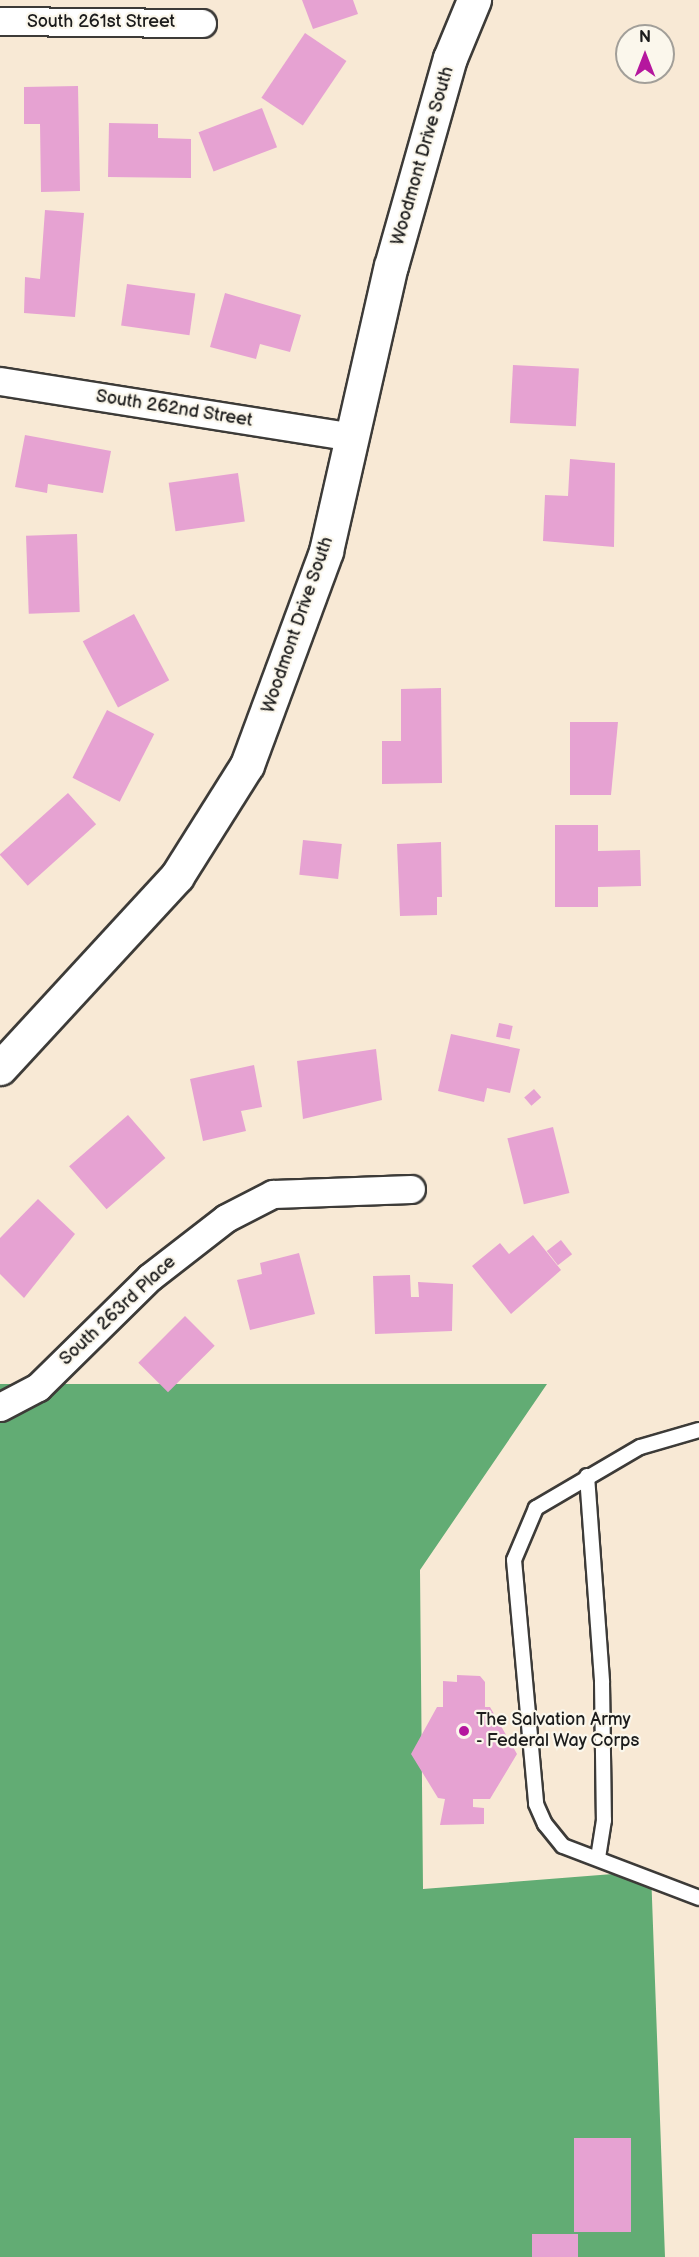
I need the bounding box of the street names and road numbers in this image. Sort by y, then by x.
street label: South 261st Street [27,11,175,33]
street label: Woodmont Drive South [387,64,459,248]
street label: South 262nd Street [94,386,254,432]
street label: Woodmont Drive South [258,534,338,716]
street label: South 263rd Place [55,1252,181,1370]

